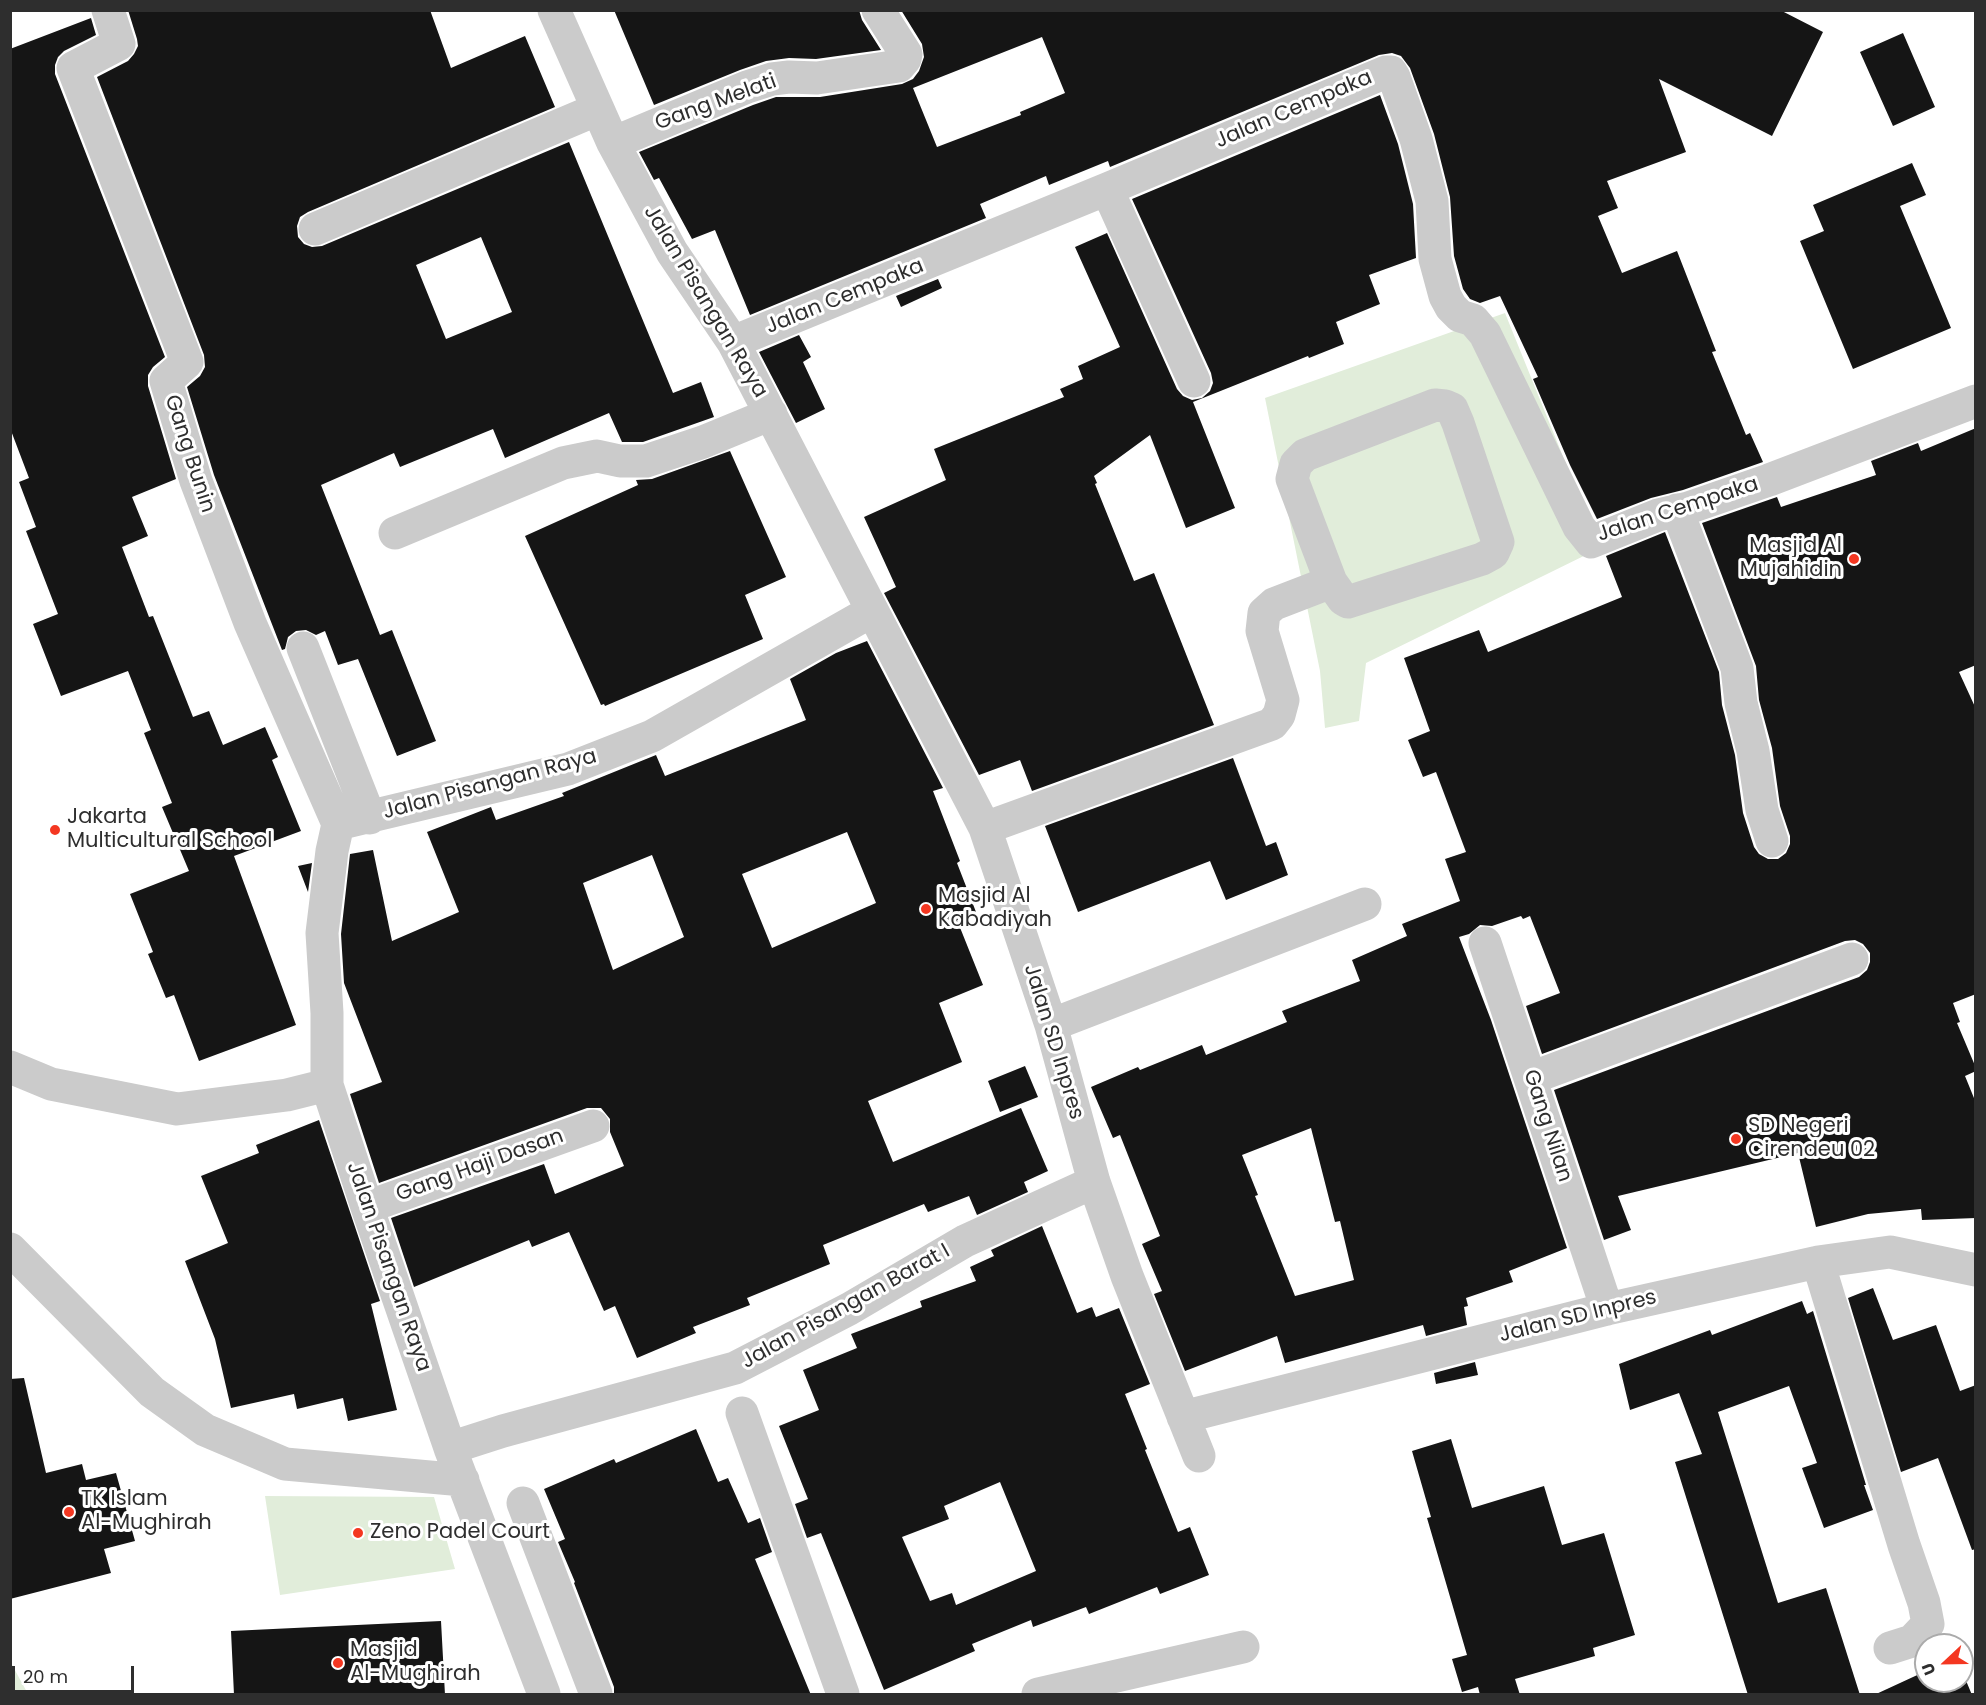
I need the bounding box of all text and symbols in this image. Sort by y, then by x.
street label: Jalan Cempaka [1212,66,1376,154]
street label: Gang Melati [652,69,780,137]
street label: Jalan Pisangan Raya [638,201,772,403]
street label: Jalan Cempaka [762,254,928,340]
street label: Gang Bunin [158,392,220,516]
street label: Jalan Cempaka [1594,472,1762,548]
place label: Masjid Al Mujahidin [1740,534,1842,584]
marker: Masjid Al Mujahidin [1847,552,1861,566]
street label: Jalan Pisangan Raya [380,744,600,826]
place label: Jakarta Multicultural School [67,805,272,855]
marker: Jakarta Multicultural School [48,823,62,837]
place label: Masjid Al Kabadiyah [938,884,1052,934]
marker: Masjid Al Kabadiyah [919,902,933,916]
street label: Jalan SD Inpres [1017,961,1089,1123]
street label: Gang Nilan [1517,1067,1577,1185]
place label: SD Negeri Cirendeu 02 [1748,1114,1875,1164]
street label: Gang Haji Dasan [393,1124,567,1208]
marker: SD Negeri Cirendeu 02 [1729,1132,1743,1146]
street label: Jalan Pisangan Raya [340,1159,436,1375]
street label: Jalan Pisangan Barat I [737,1239,955,1375]
street label: Jalan SD Inpres [1497,1285,1659,1349]
place label: TK Islam Al-Mughirah [81,1487,212,1537]
marker: TK Islam Al-Mughirah [62,1505,76,1519]
place label: Zeno Padel Court [370,1520,550,1546]
marker: Zeno Padel Court [351,1526,365,1540]
north arrow [1914,1633,1974,1693]
place label: Masjid Al-Mughirah [350,1638,481,1688]
scale bar [15,1654,136,1692]
marker: Masjid Al-Mughirah [331,1656,345,1670]
text: U [1916,1660,1941,1679]
text: 20 m [23,1664,68,1689]

